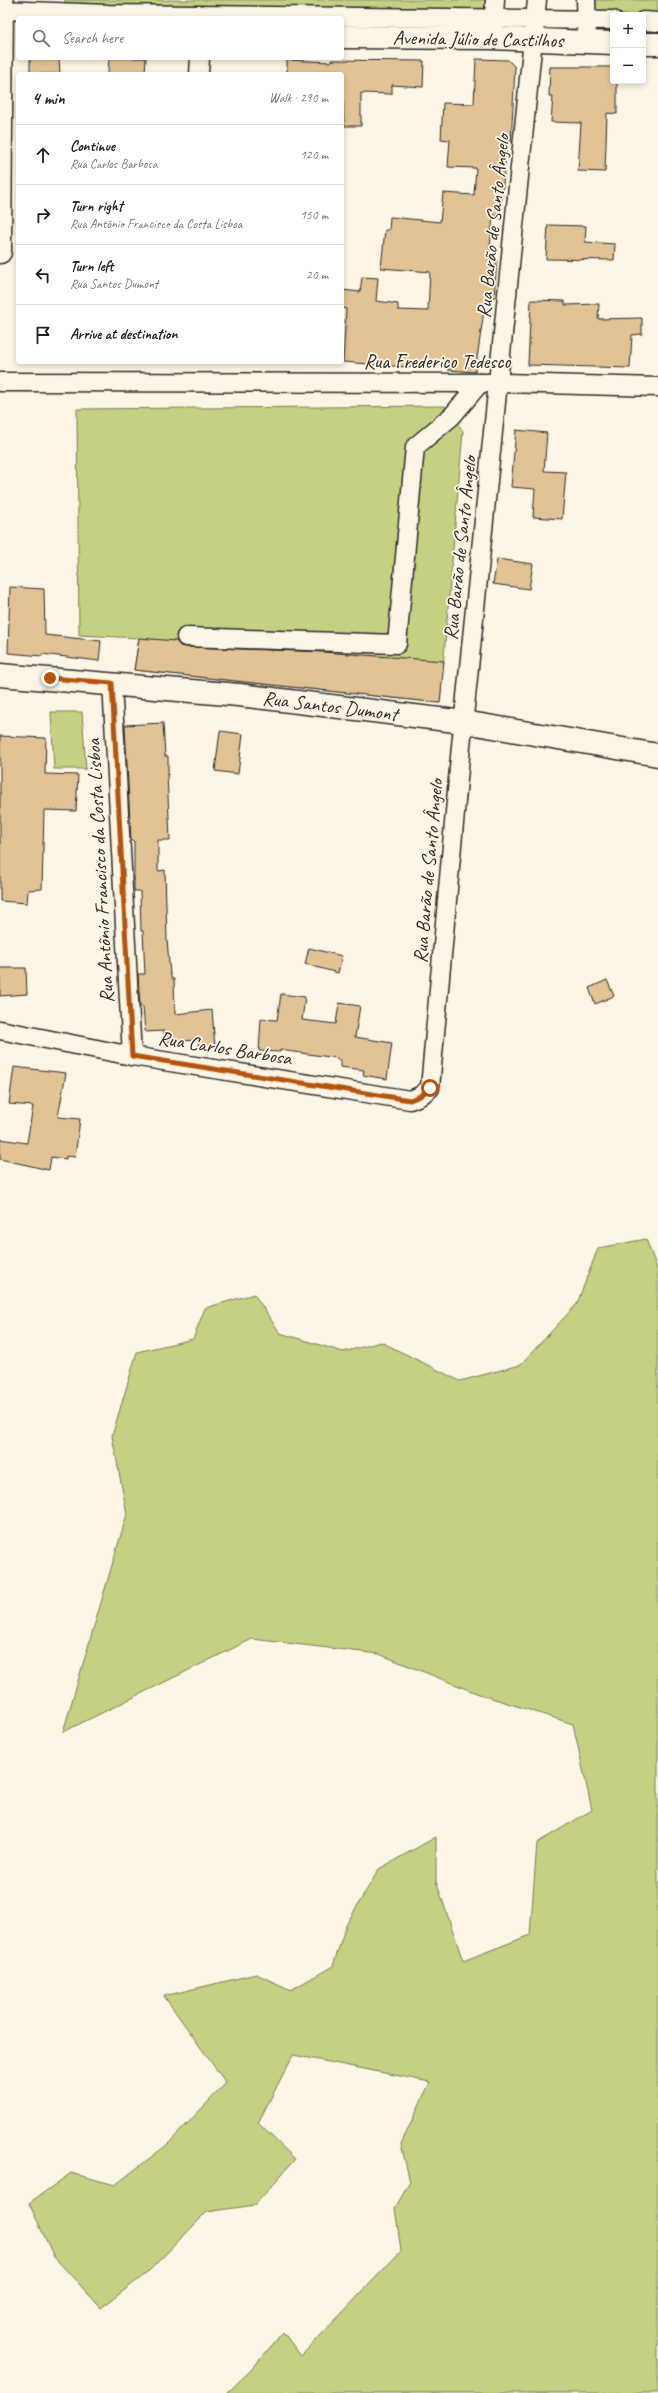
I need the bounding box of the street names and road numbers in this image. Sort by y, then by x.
street label: Avenida Júlio de Castilhos [393,25,565,53]
street label: Rua Barão de Santo Ângelo [471,131,515,319]
street label: Rua Frederico Tedesco [364,349,511,374]
street label: Rua Barão de Santo Ângelo [438,453,482,641]
street label: Rua Santos Dumont [261,685,402,727]
street label: Rua Antônio Francisco da Costa Lisboa [80,736,119,1004]
street label: Rua Barão de Santo Ângelo [408,776,449,964]
street label: Rua Carlos Barbosa [157,1025,295,1071]

